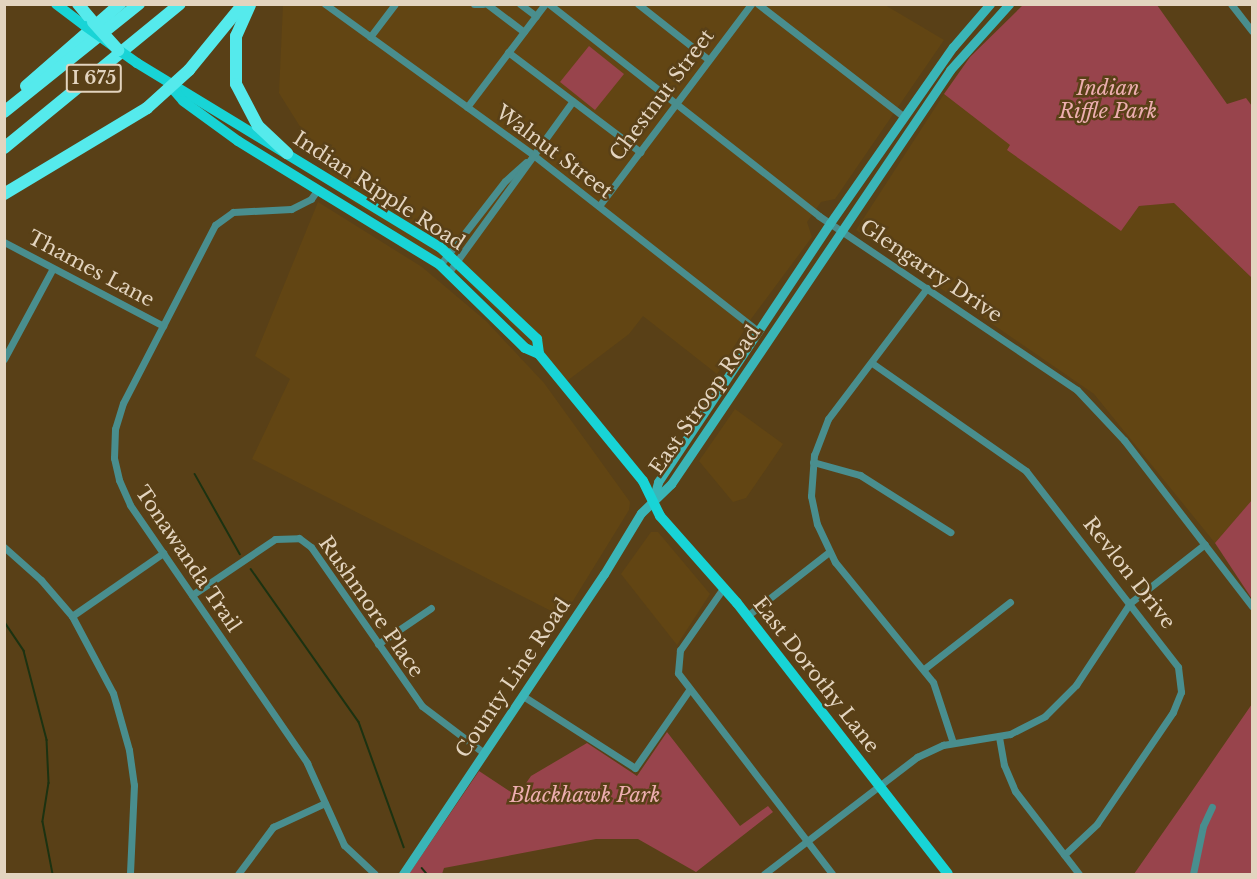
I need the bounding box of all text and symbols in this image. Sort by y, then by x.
street label: Chestnut Street [605,24,719,166]
road number: I 675 [66,63,122,93]
park label: Indian Riffle Park [1059,77,1157,124]
street label: Walnut Street [491,100,617,204]
street label: Indian Ripple Road [289,127,469,255]
street label: Glengarry Drive [855,214,1007,328]
street label: Thames Lane [24,226,158,312]
street label: East Stroop Road [645,321,765,479]
street label: Tonawanda Trail [130,481,246,637]
street label: Revlon Drive [1078,512,1180,634]
street label: Rushmore Place [313,532,429,682]
street label: East Dorothy Lane [748,592,884,758]
street label: County Line Road [451,593,575,763]
park label: Blackhawk Park [510,783,660,807]

